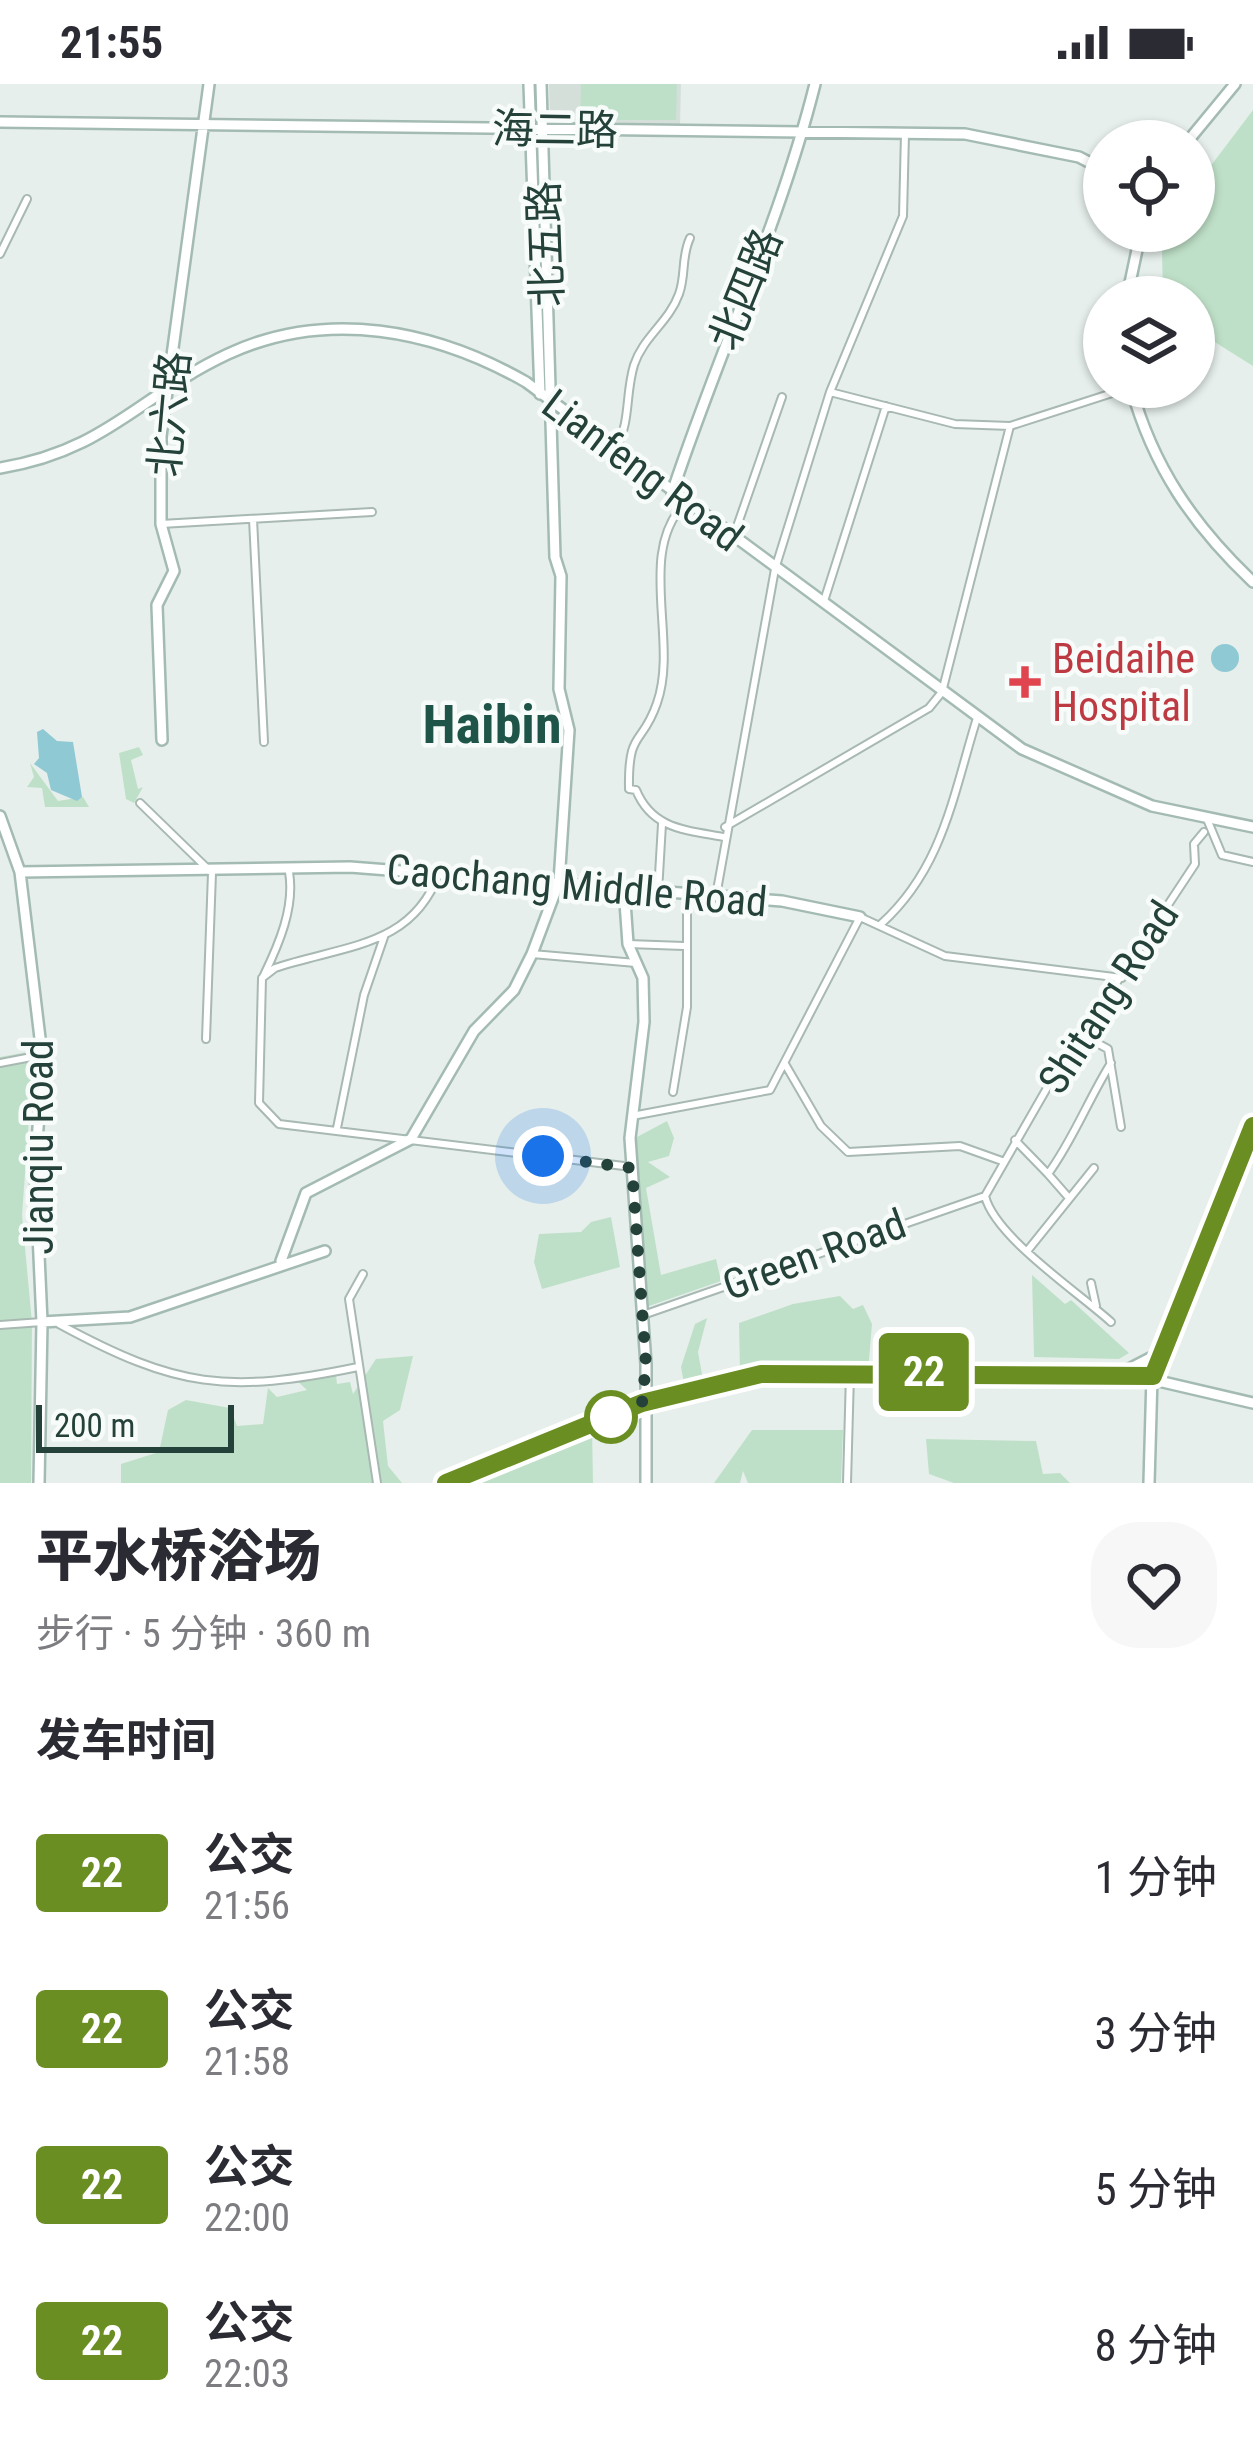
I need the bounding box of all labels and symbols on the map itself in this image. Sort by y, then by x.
street label: 海二路 [492,104,618,155]
street label: 北五路 [519,180,572,308]
street label: 北四路 [699,222,792,357]
street label: 北六路 [140,349,199,479]
street label: Lianfeng Road [533,379,752,561]
place label: Beidaihe Hospital [1052,634,1195,731]
marker: Beidaihe Hospital [1009,666,1041,698]
district label: Haibin [422,693,562,756]
street label: Caochang Middle Road [385,844,769,927]
street label: Shitang Road [1028,892,1189,1103]
street label: Jianqiu Road [14,1039,63,1255]
your location [513,1126,573,1186]
street label: Green Road [716,1199,912,1310]
line badge: 22 [870,1333,978,1411]
unlabelled marker [586,1392,636,1442]
scale bar [36,1399,234,1452]

